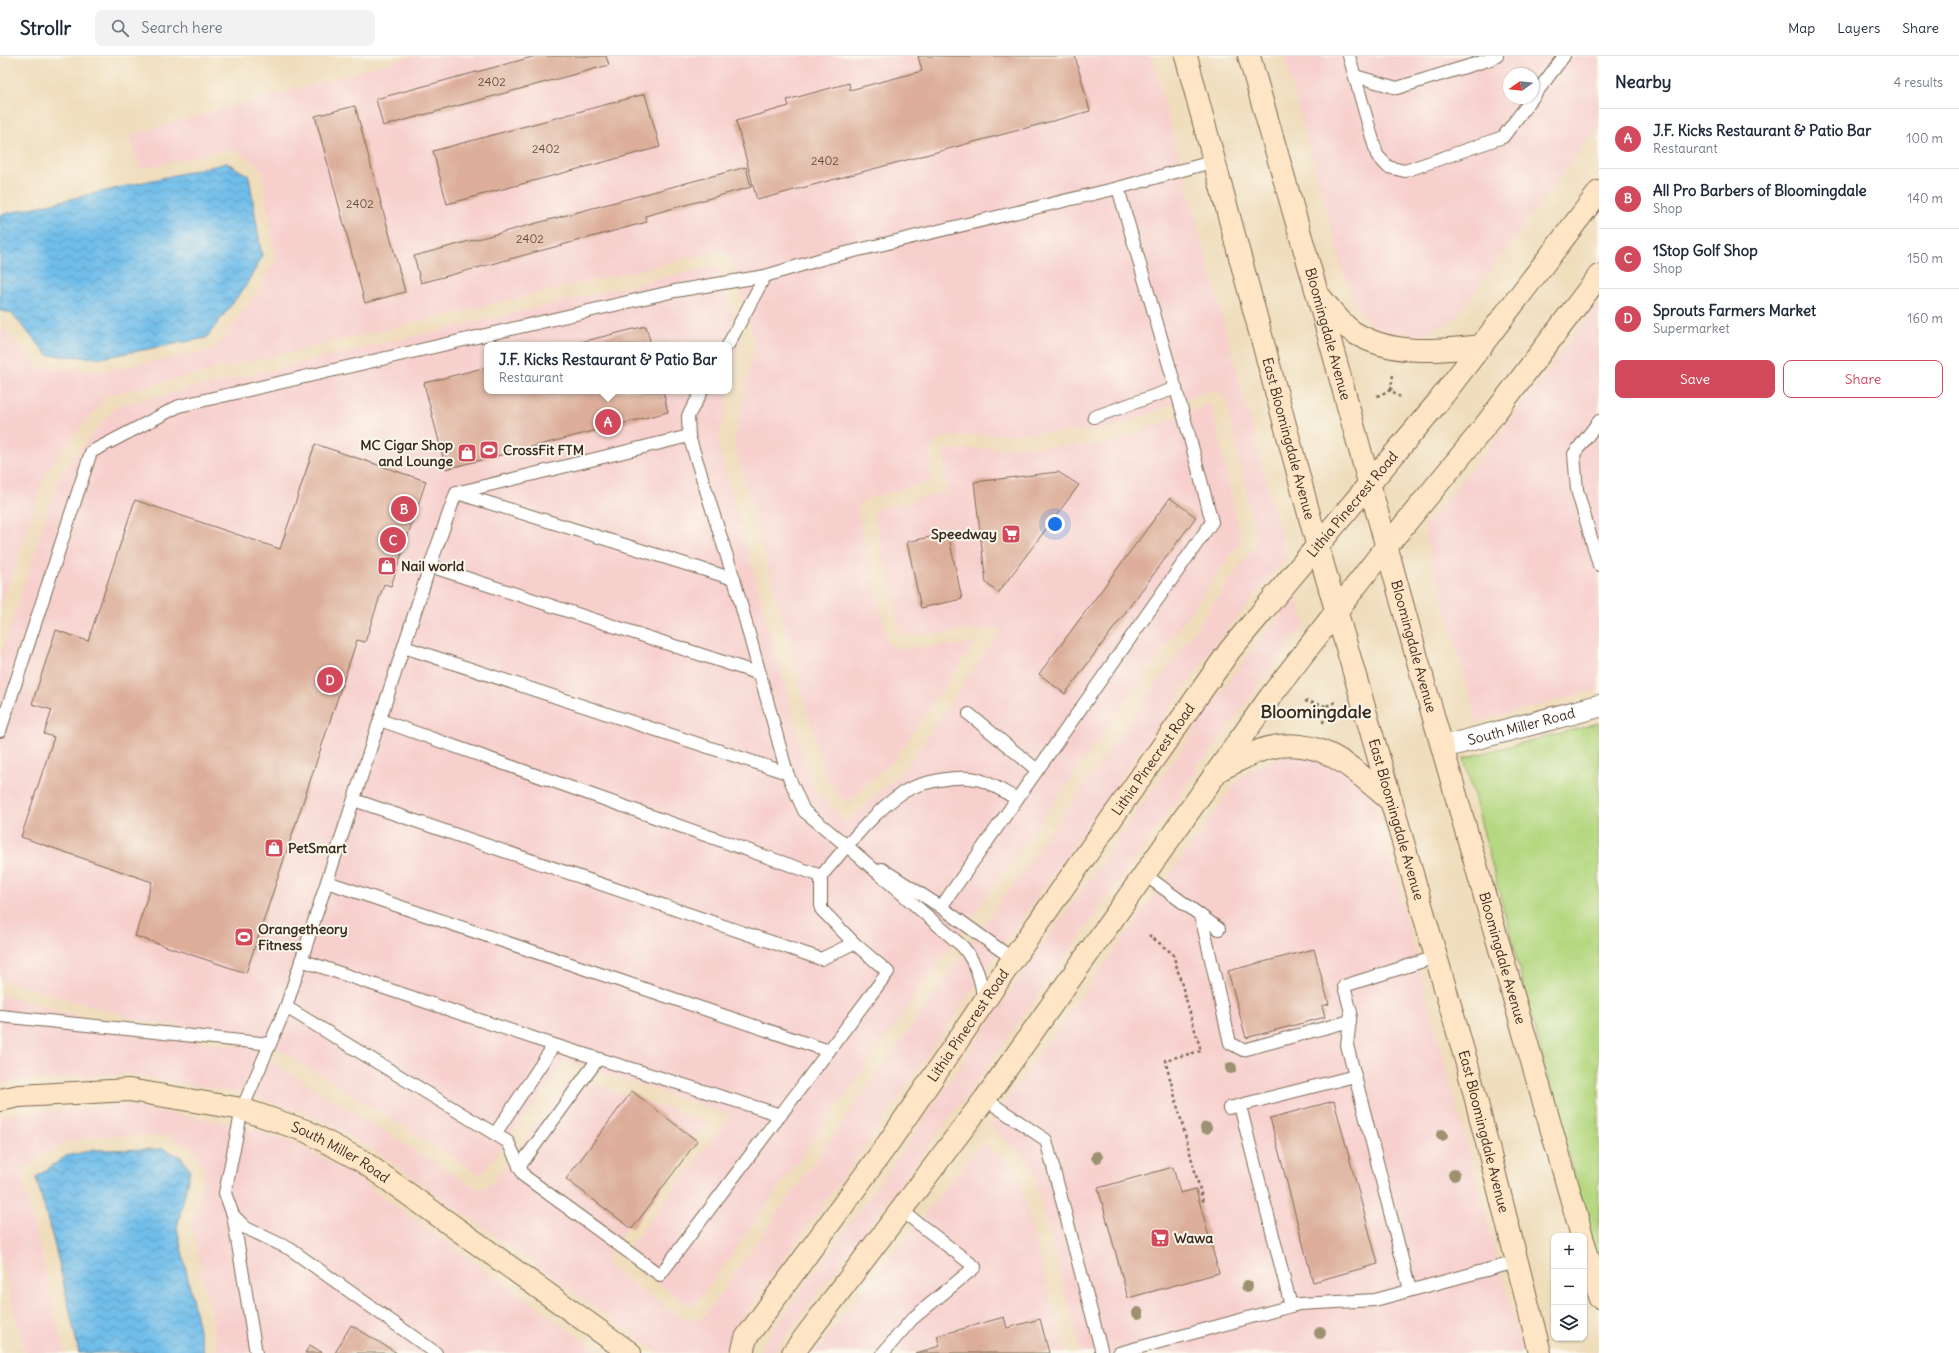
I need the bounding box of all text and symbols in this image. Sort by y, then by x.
search box [95,10,375,46]
text: Strollr [20,16,71,40]
icon: search [109,17,131,39]
text: Search here [141,18,223,37]
text: Map [1788,19,1815,37]
text: Layers [1837,19,1880,37]
text: Share [1902,19,1939,37]
north arrow [1503,68,1539,104]
text: Nearby [1615,71,1671,93]
house number: 2402 [478,74,506,89]
text: 4 results [1894,74,1943,91]
text: J.F. Kicks Restaurant & Patio Bar [1653,121,1871,140]
text: A [1624,130,1632,147]
text: 100 m [1906,130,1943,147]
text: Restaurant [1653,140,1718,157]
house number: 2402 [532,141,560,156]
house number: 2402 [811,153,839,168]
text: All Pro Barbers of Bloomingdale [1653,181,1867,200]
text: B [1624,190,1632,207]
text: 140 m [1907,190,1943,207]
house number: 2402 [346,196,374,211]
text: Shop [1653,200,1682,217]
house number: 2402 [516,231,544,246]
text: 1Stop Golf Shop [1653,241,1758,260]
text: C [1624,250,1632,267]
text: 150 m [1907,250,1943,267]
text: Shop [1653,260,1682,277]
street label: Bloomingdale Avenue [1301,266,1355,402]
text: Sprouts Farmers Market [1653,301,1816,320]
text: D [1623,310,1633,327]
text: 160 m [1907,310,1943,327]
text: Supermarket [1653,320,1730,337]
popup [484,342,732,394]
text: J.F. Kicks Restaurant & Patio Bar [499,350,717,369]
street label: East Bloomingdale Avenue [1258,355,1319,521]
button: Save [1615,360,1775,398]
button: Share [1783,360,1943,398]
text: Restaurant [499,369,563,386]
pin: A [595,407,621,437]
place label: MC Cigar Shop and Lounge [360,436,453,470]
sports icon: CrossFit FTM [478,439,500,461]
place label: CrossFit FTM [503,441,584,459]
shop icon: MC Cigar Shop and Lounge [456,442,478,464]
street label: Lithia Pinecrest Road [1303,448,1402,561]
pin: B [391,494,417,524]
your location [1045,514,1065,534]
supermarket icon: Speedway [1000,523,1022,545]
pin: C [380,525,406,555]
place label: Speedway [931,525,997,543]
shop icon: Nail world [376,555,398,577]
place label: Nail world [401,557,465,575]
street label: Bloomingdale Avenue [1387,578,1441,715]
pin: D [317,665,343,695]
street label: Lithia Pinecrest Road [1108,700,1199,819]
district label: Bloomingdale [1261,700,1372,723]
street label: South Miller Road [1466,704,1577,749]
street label: East Bloomingdale Avenue [1365,737,1428,902]
shop icon: PetSmart [263,837,285,859]
place label: PetSmart [288,839,347,857]
street label: Bloomingdale Avenue [1475,890,1530,1026]
place label: Orangetheory Fitness [258,920,348,954]
sports icon: Orangetheory Fitness [233,926,255,948]
street label: Lithia Pinecrest Road [923,965,1013,1085]
street label: East Bloomingdale Avenue [1454,1048,1513,1215]
street label: South Miller Road [289,1118,393,1187]
supermarket icon: Wawa [1149,1227,1171,1249]
place label: Wawa [1174,1229,1213,1247]
map controls [1551,1233,1587,1341]
button: + [1551,1233,1587,1269]
button: − [1551,1269,1587,1305]
button: layers [1551,1305,1587,1341]

